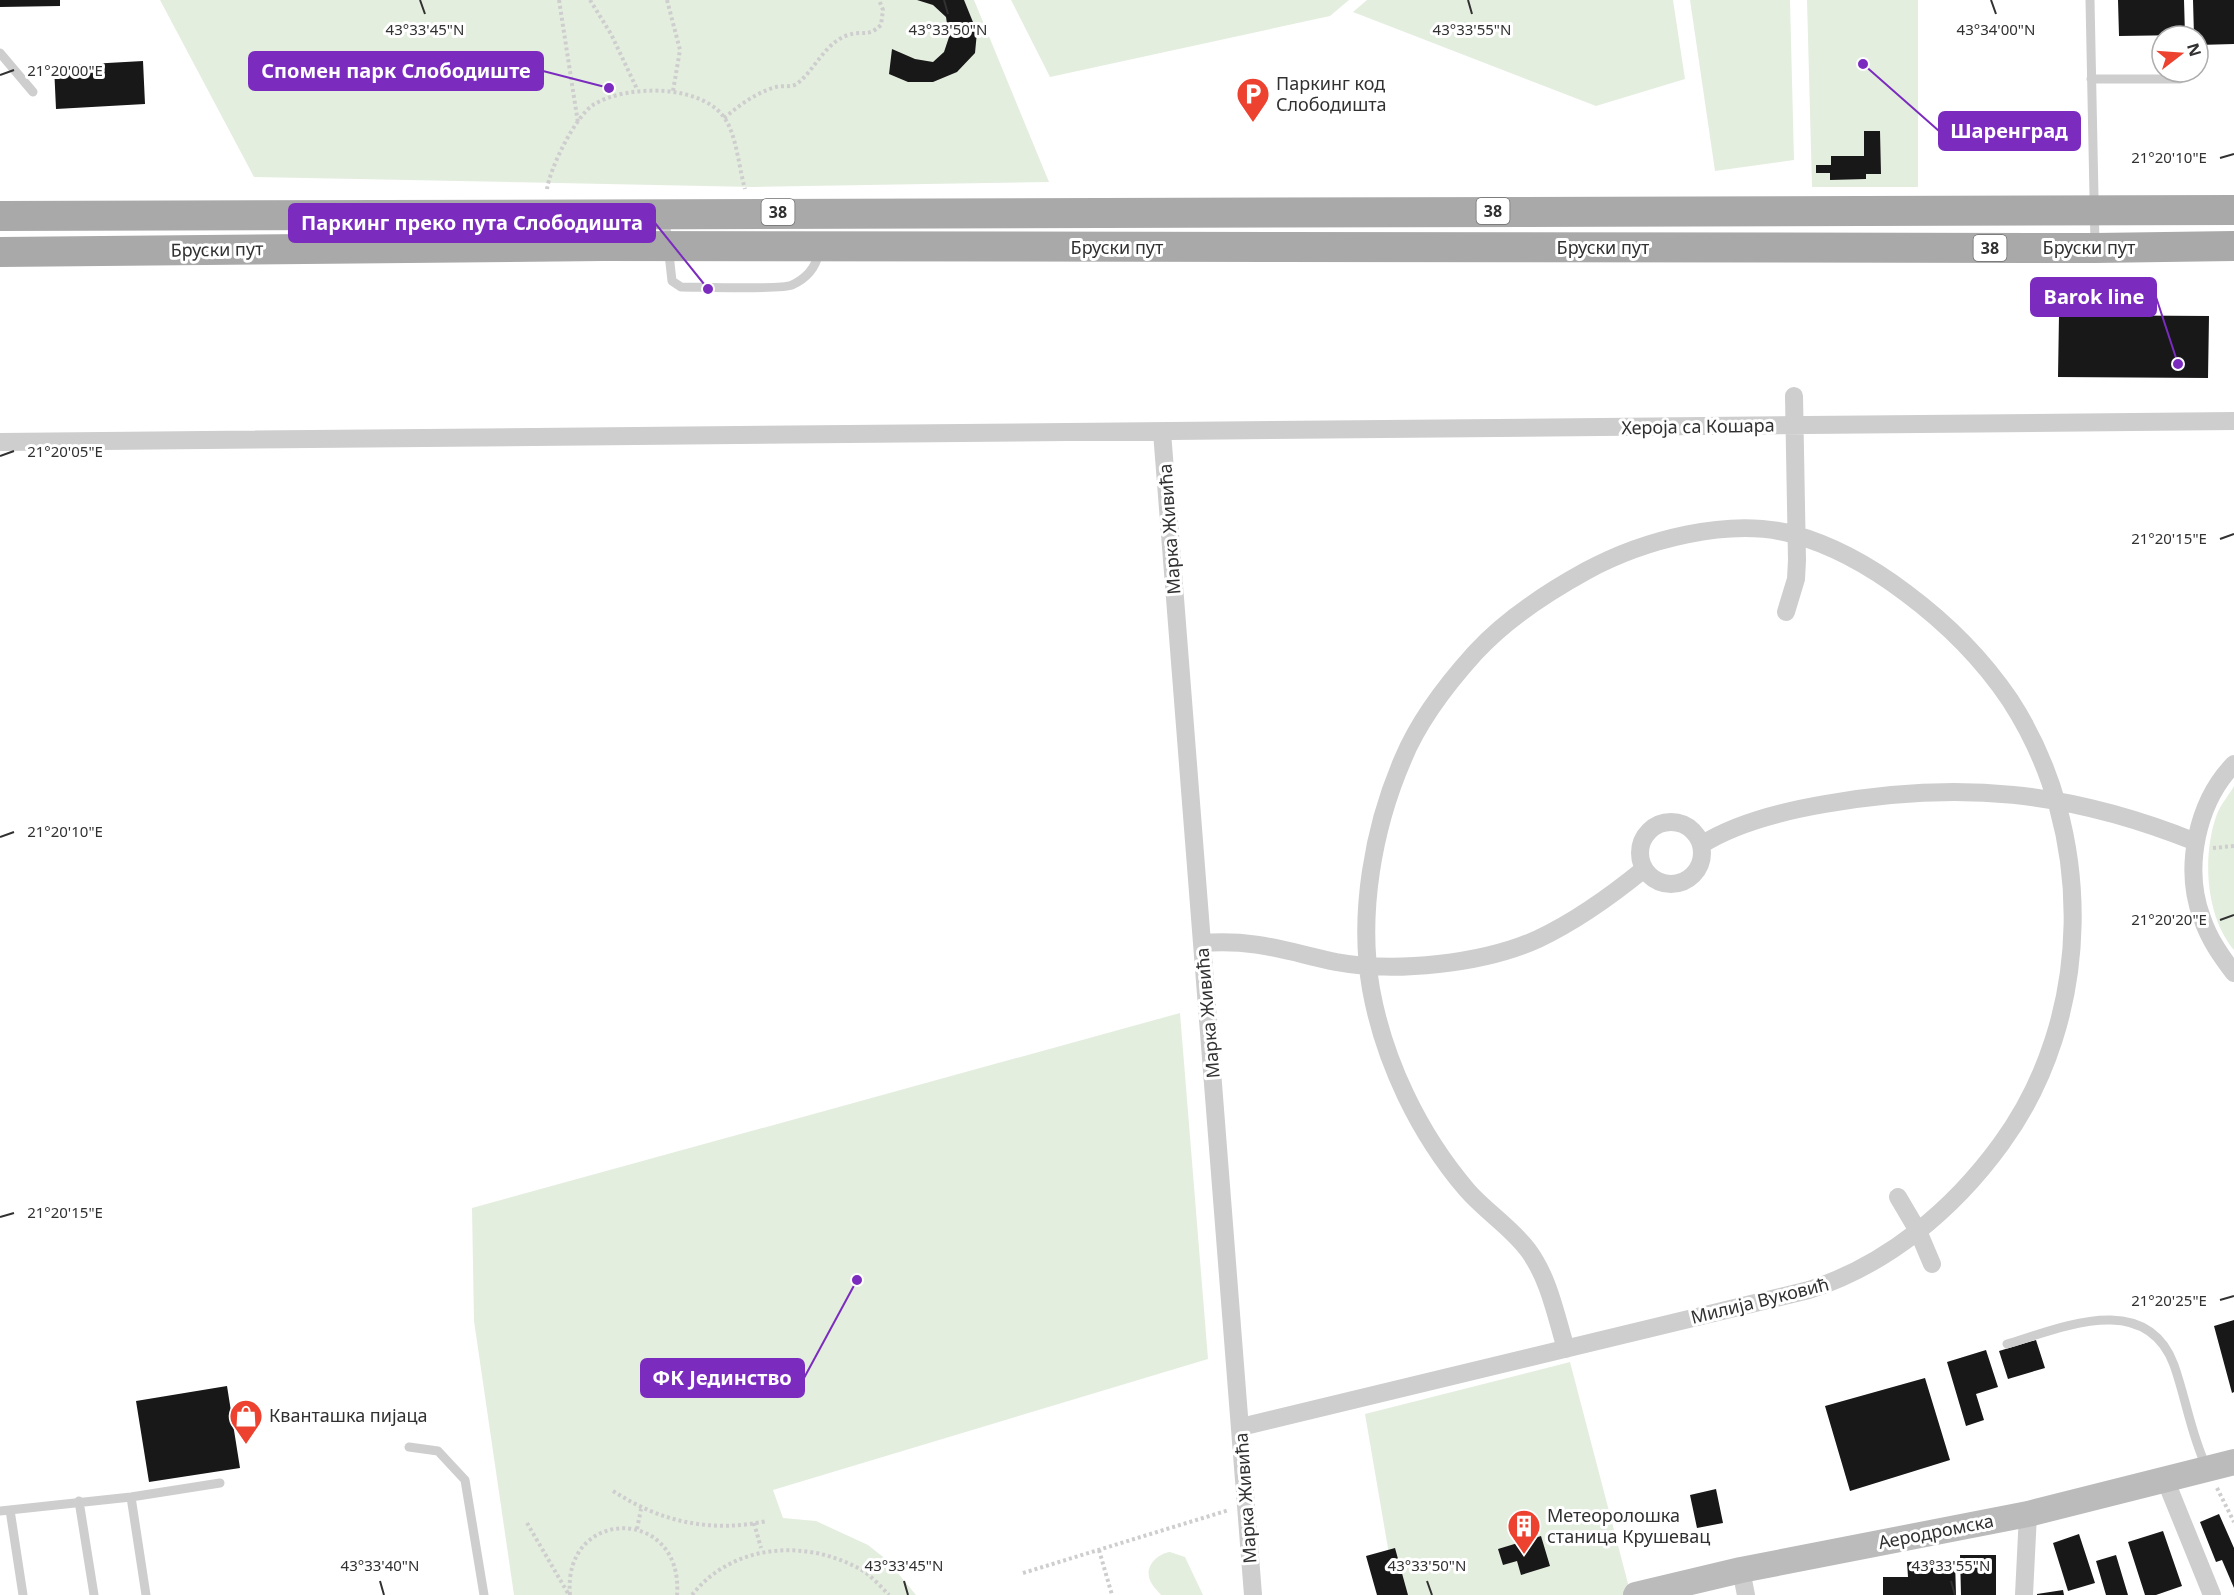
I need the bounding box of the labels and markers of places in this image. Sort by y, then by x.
callout: Спомен парк Слободиште [249,52,543,90]
place label: Паркинг код Слободишта [1276,71,1387,116]
parking icon: Паркинг код Слободишта [1235,76,1271,123]
callout: Шаренград [1939,112,2080,150]
callout: Паркинг преко пута Слободишта [289,204,655,242]
callout: Barok line [2031,278,2156,316]
callout: ФК Јединство [641,1359,804,1397]
shop icon: Кванташка пијаца [228,1398,264,1445]
place label: Кванташка пијаца [269,1403,428,1427]
place label: Метеоролошка станица Крушевац [1547,1503,1710,1548]
building icon: Метеоролошка станица Крушевац [1506,1508,1542,1555]

